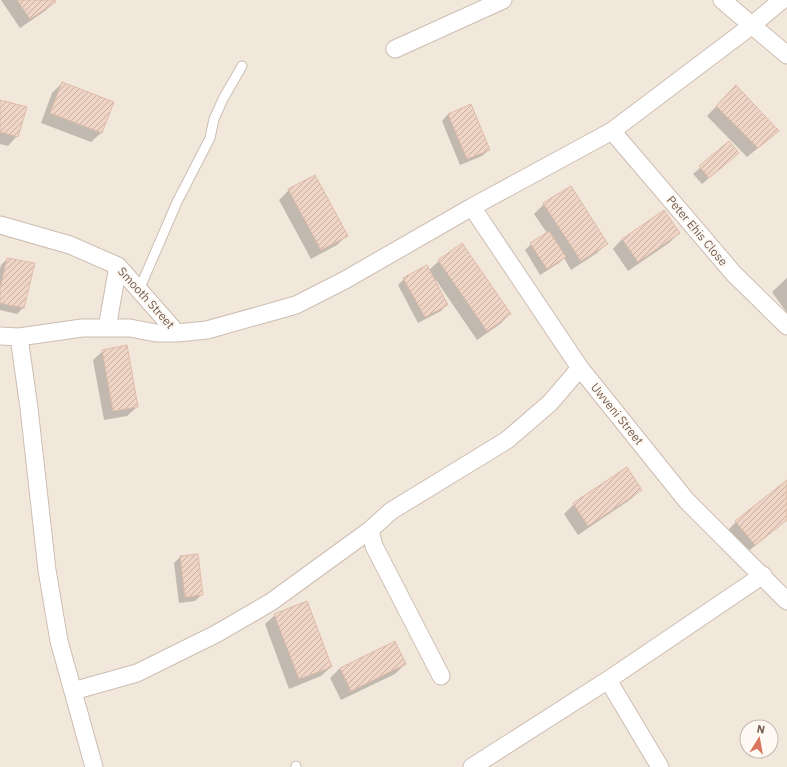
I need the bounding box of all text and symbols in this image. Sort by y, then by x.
street label: Peter Ehis Close [664,193,731,269]
street label: Smooth Street [115,264,178,332]
street label: Uwveni Street [588,380,647,448]
north arrow [739,719,779,759]
text: N [756,722,766,737]

